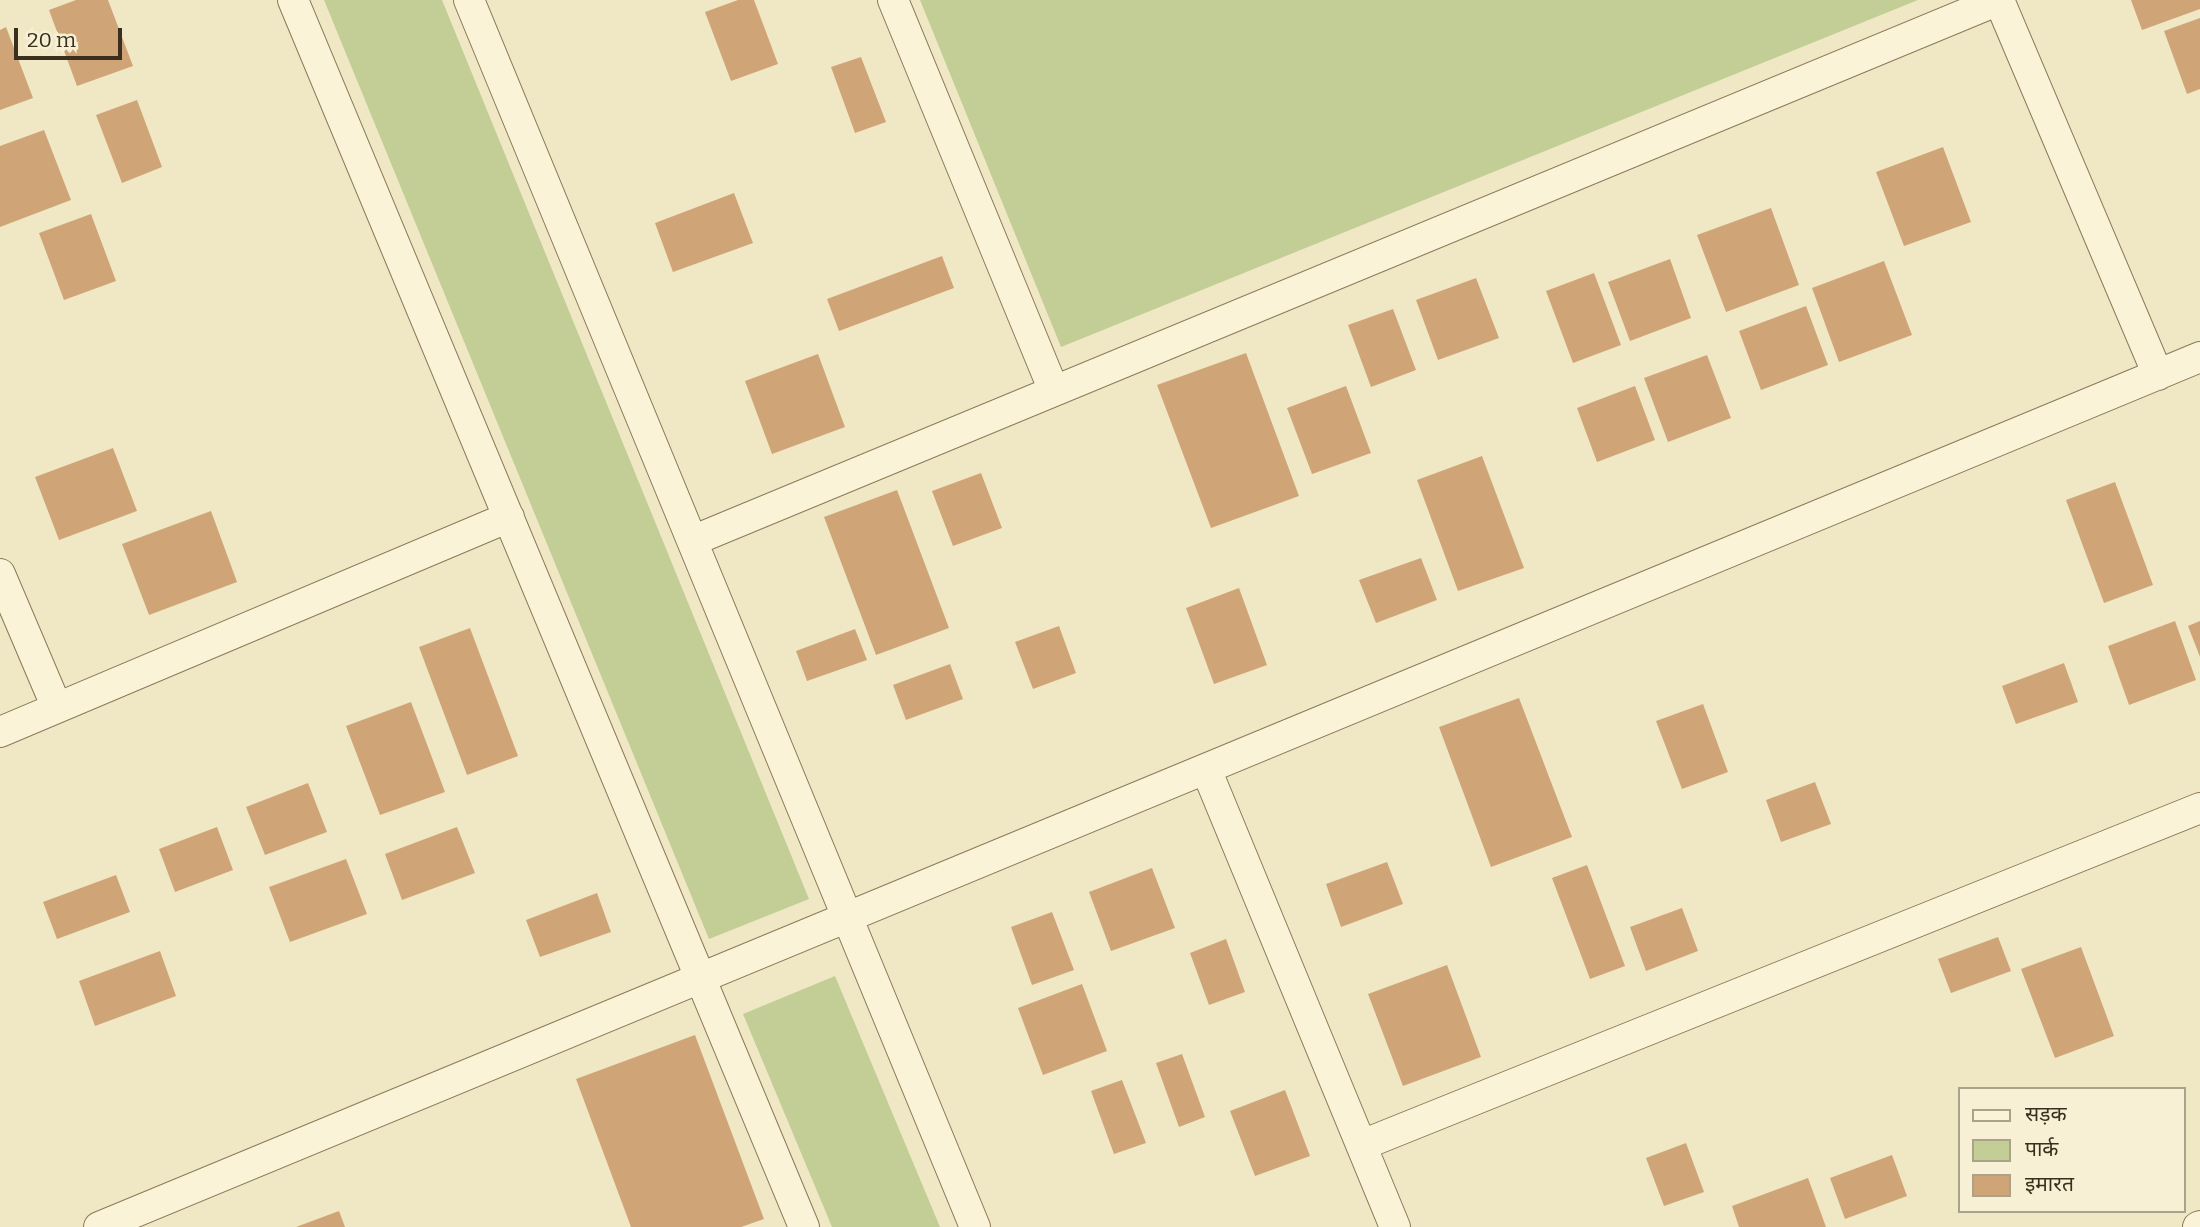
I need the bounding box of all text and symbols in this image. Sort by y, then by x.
scale bar [18,14,126,58]
text: 20 m [27,27,76,53]
legend [1958,1087,2186,1213]
text: सड़क [2025,1101,2067,1127]
text: पार्क [2025,1136,2059,1162]
text: इमारत [2025,1171,2074,1197]

